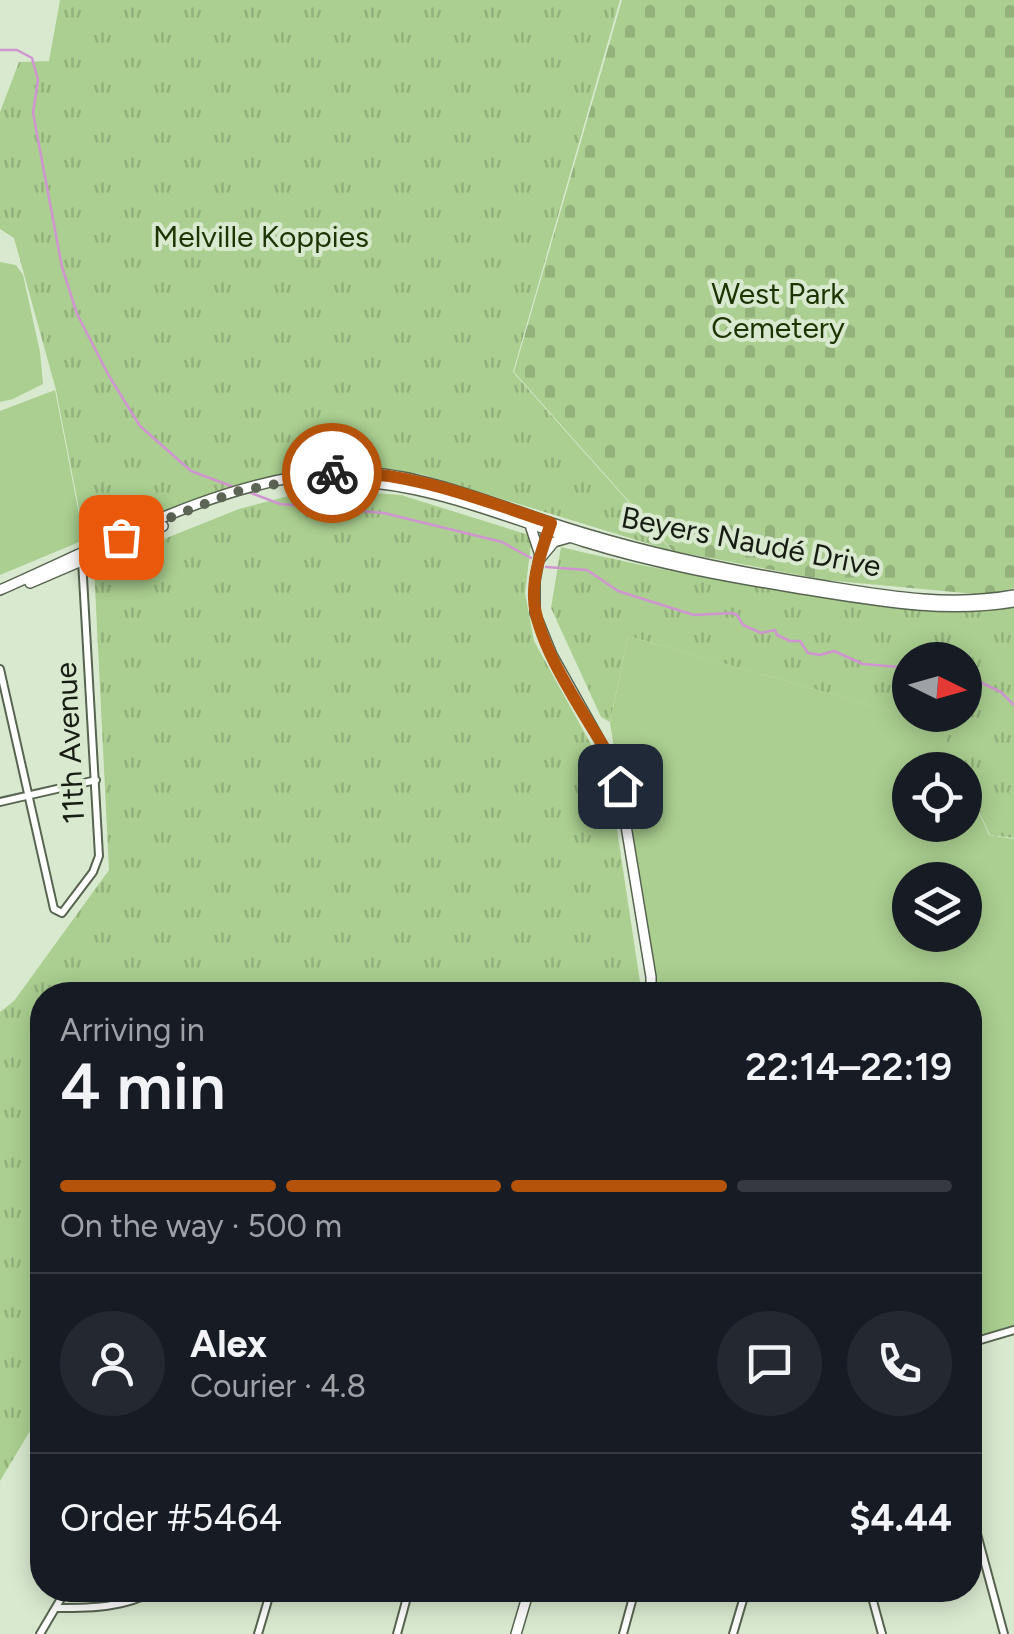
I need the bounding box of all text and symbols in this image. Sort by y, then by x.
park label: Melville Koppies [153,218,369,255]
park label: West Park Cemetery [711,275,845,346]
courier [282,423,382,523]
icon: bike [305,446,360,501]
pin [79,495,164,580]
street label: Beyers Naudé Drive [618,498,884,585]
icon: bag [94,510,149,565]
north arrow [892,642,982,732]
map controls [892,642,982,952]
street label: 11th Avenue [47,661,92,825]
pin [578,744,663,829]
button: locate [892,752,982,842]
icon: home [593,759,648,814]
button: layers [892,862,982,952]
text: Arriving in [60,1011,205,1049]
text: 22:14–22:19 [745,1044,952,1090]
text: 4 min [60,1047,226,1125]
text: On the way · 500 m [60,1207,342,1245]
button: person [60,1311,165,1416]
button: chat [717,1311,822,1416]
button: phone [847,1311,952,1416]
text: Alex [190,1321,267,1367]
text: Courier · 4.8 [190,1367,366,1405]
text: Order #5464 [60,1495,282,1541]
text: $4.44 [849,1495,952,1541]

